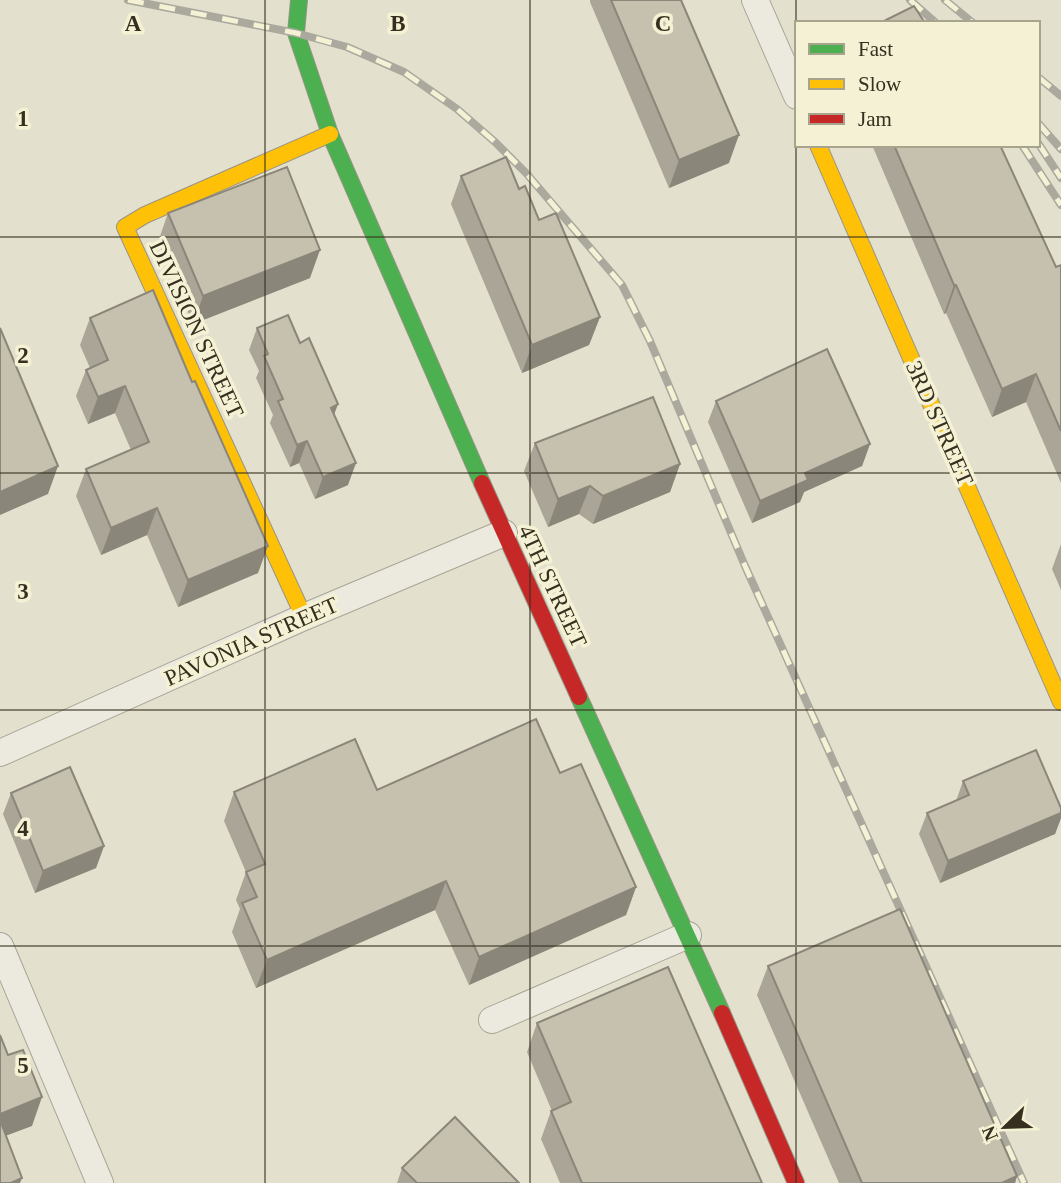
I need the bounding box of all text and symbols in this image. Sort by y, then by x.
text: A [125,11,142,36]
text: B [390,11,406,36]
text: C [655,11,671,36]
legend [795,21,1040,147]
text: Fast [858,37,893,61]
text: Slow [858,72,902,96]
text: 1 [17,106,29,131]
text: Jam [858,107,892,131]
street label: DIVISION STREET [145,237,249,422]
text: 2 [17,343,29,368]
street label: 3RD STREET [901,357,978,489]
street label: 4TH STREET [513,521,592,651]
text: 3 [17,579,29,604]
street label: PAVONIA STREET [161,592,342,691]
text: 4 [17,816,29,841]
text: 5 [17,1053,29,1078]
north arrow [970,1092,1040,1162]
text: N [977,1123,1002,1144]

